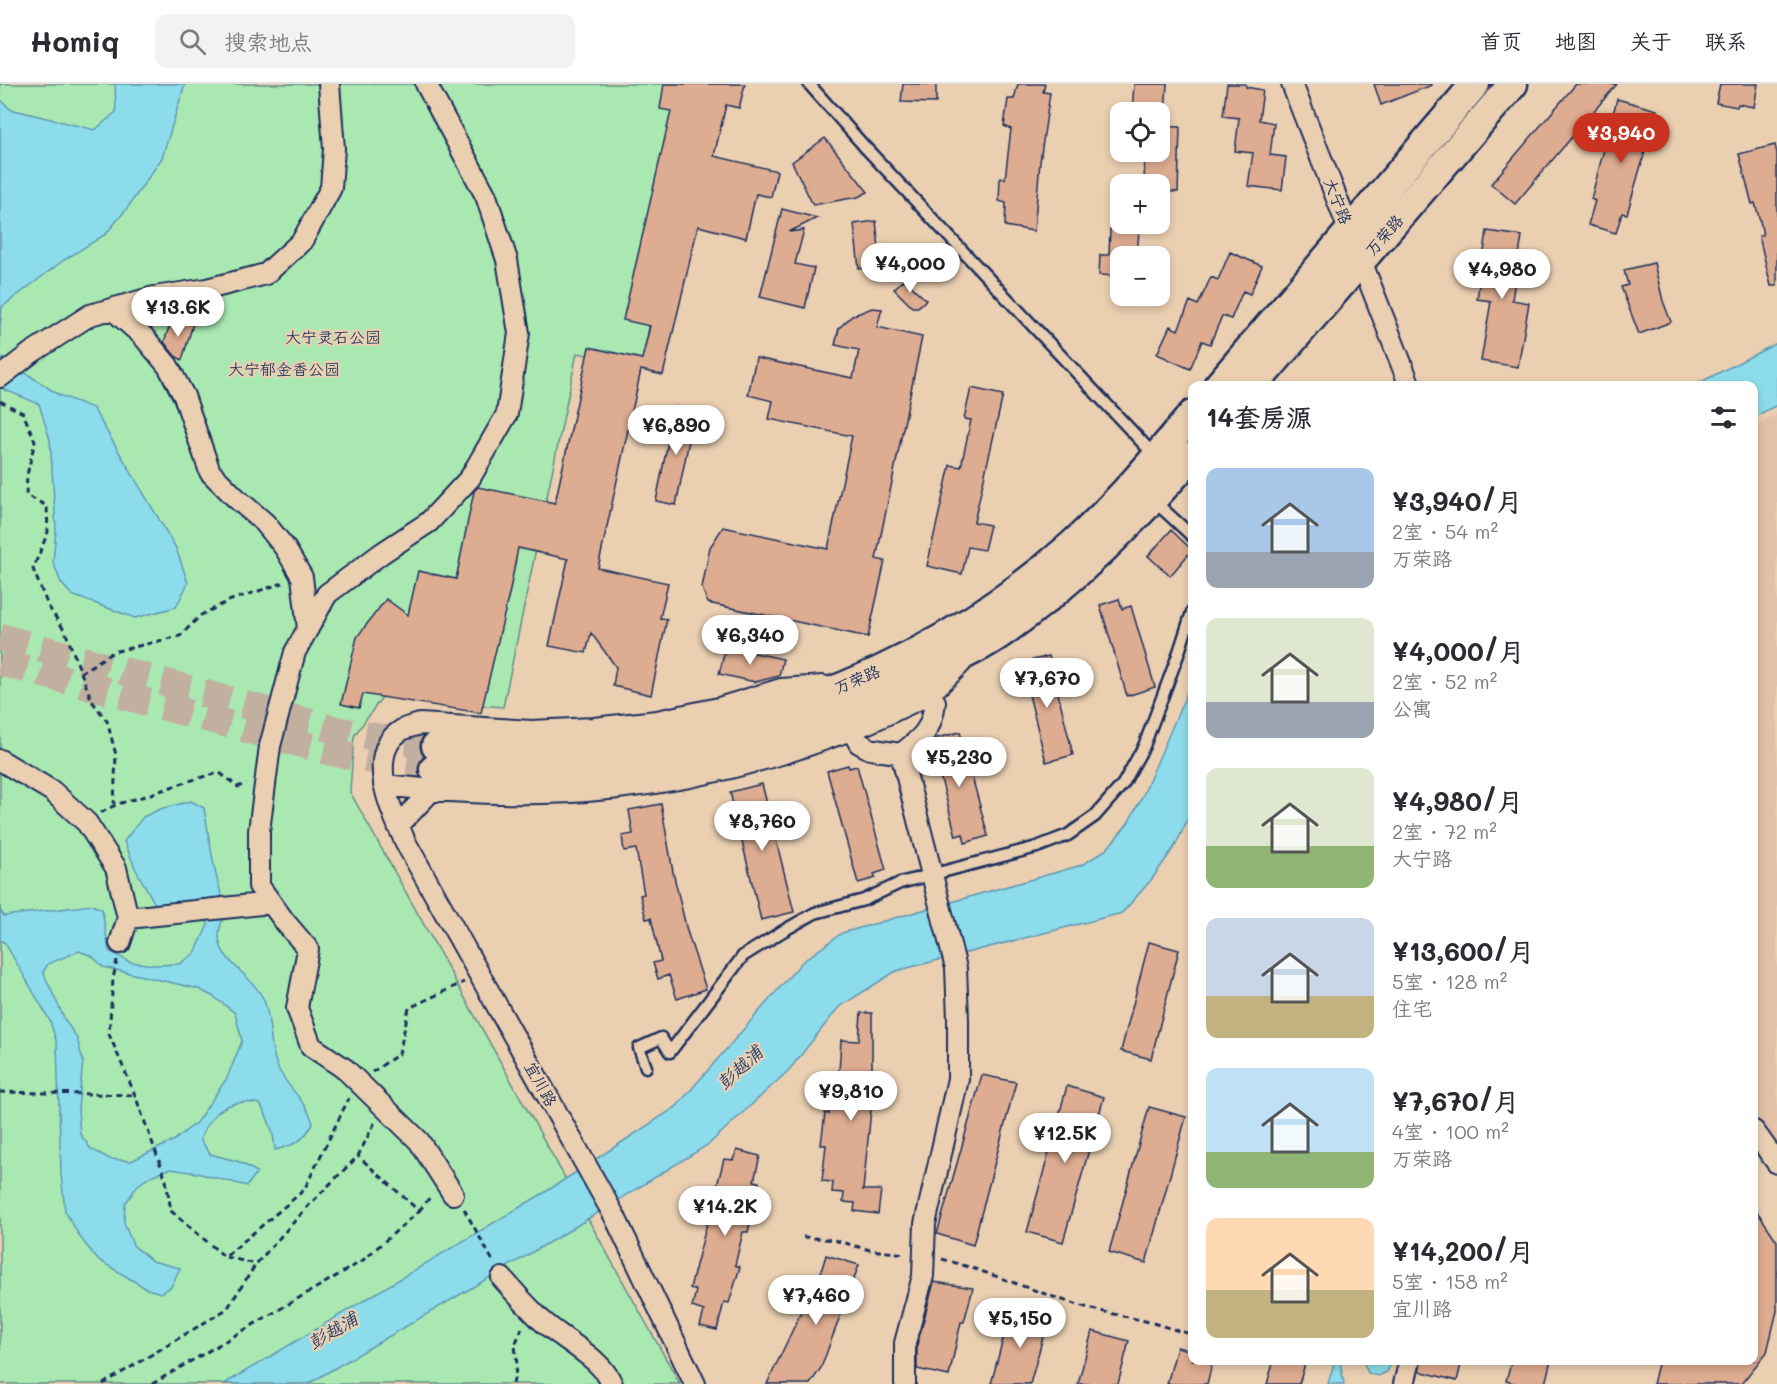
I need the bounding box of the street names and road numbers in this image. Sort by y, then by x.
street label: 大宁路 [1320,175,1357,227]
street label: 万荣路 [1360,210,1407,260]
street label: 万荣路 [831,659,883,698]
street label: 宜川路 [521,1058,562,1110]

